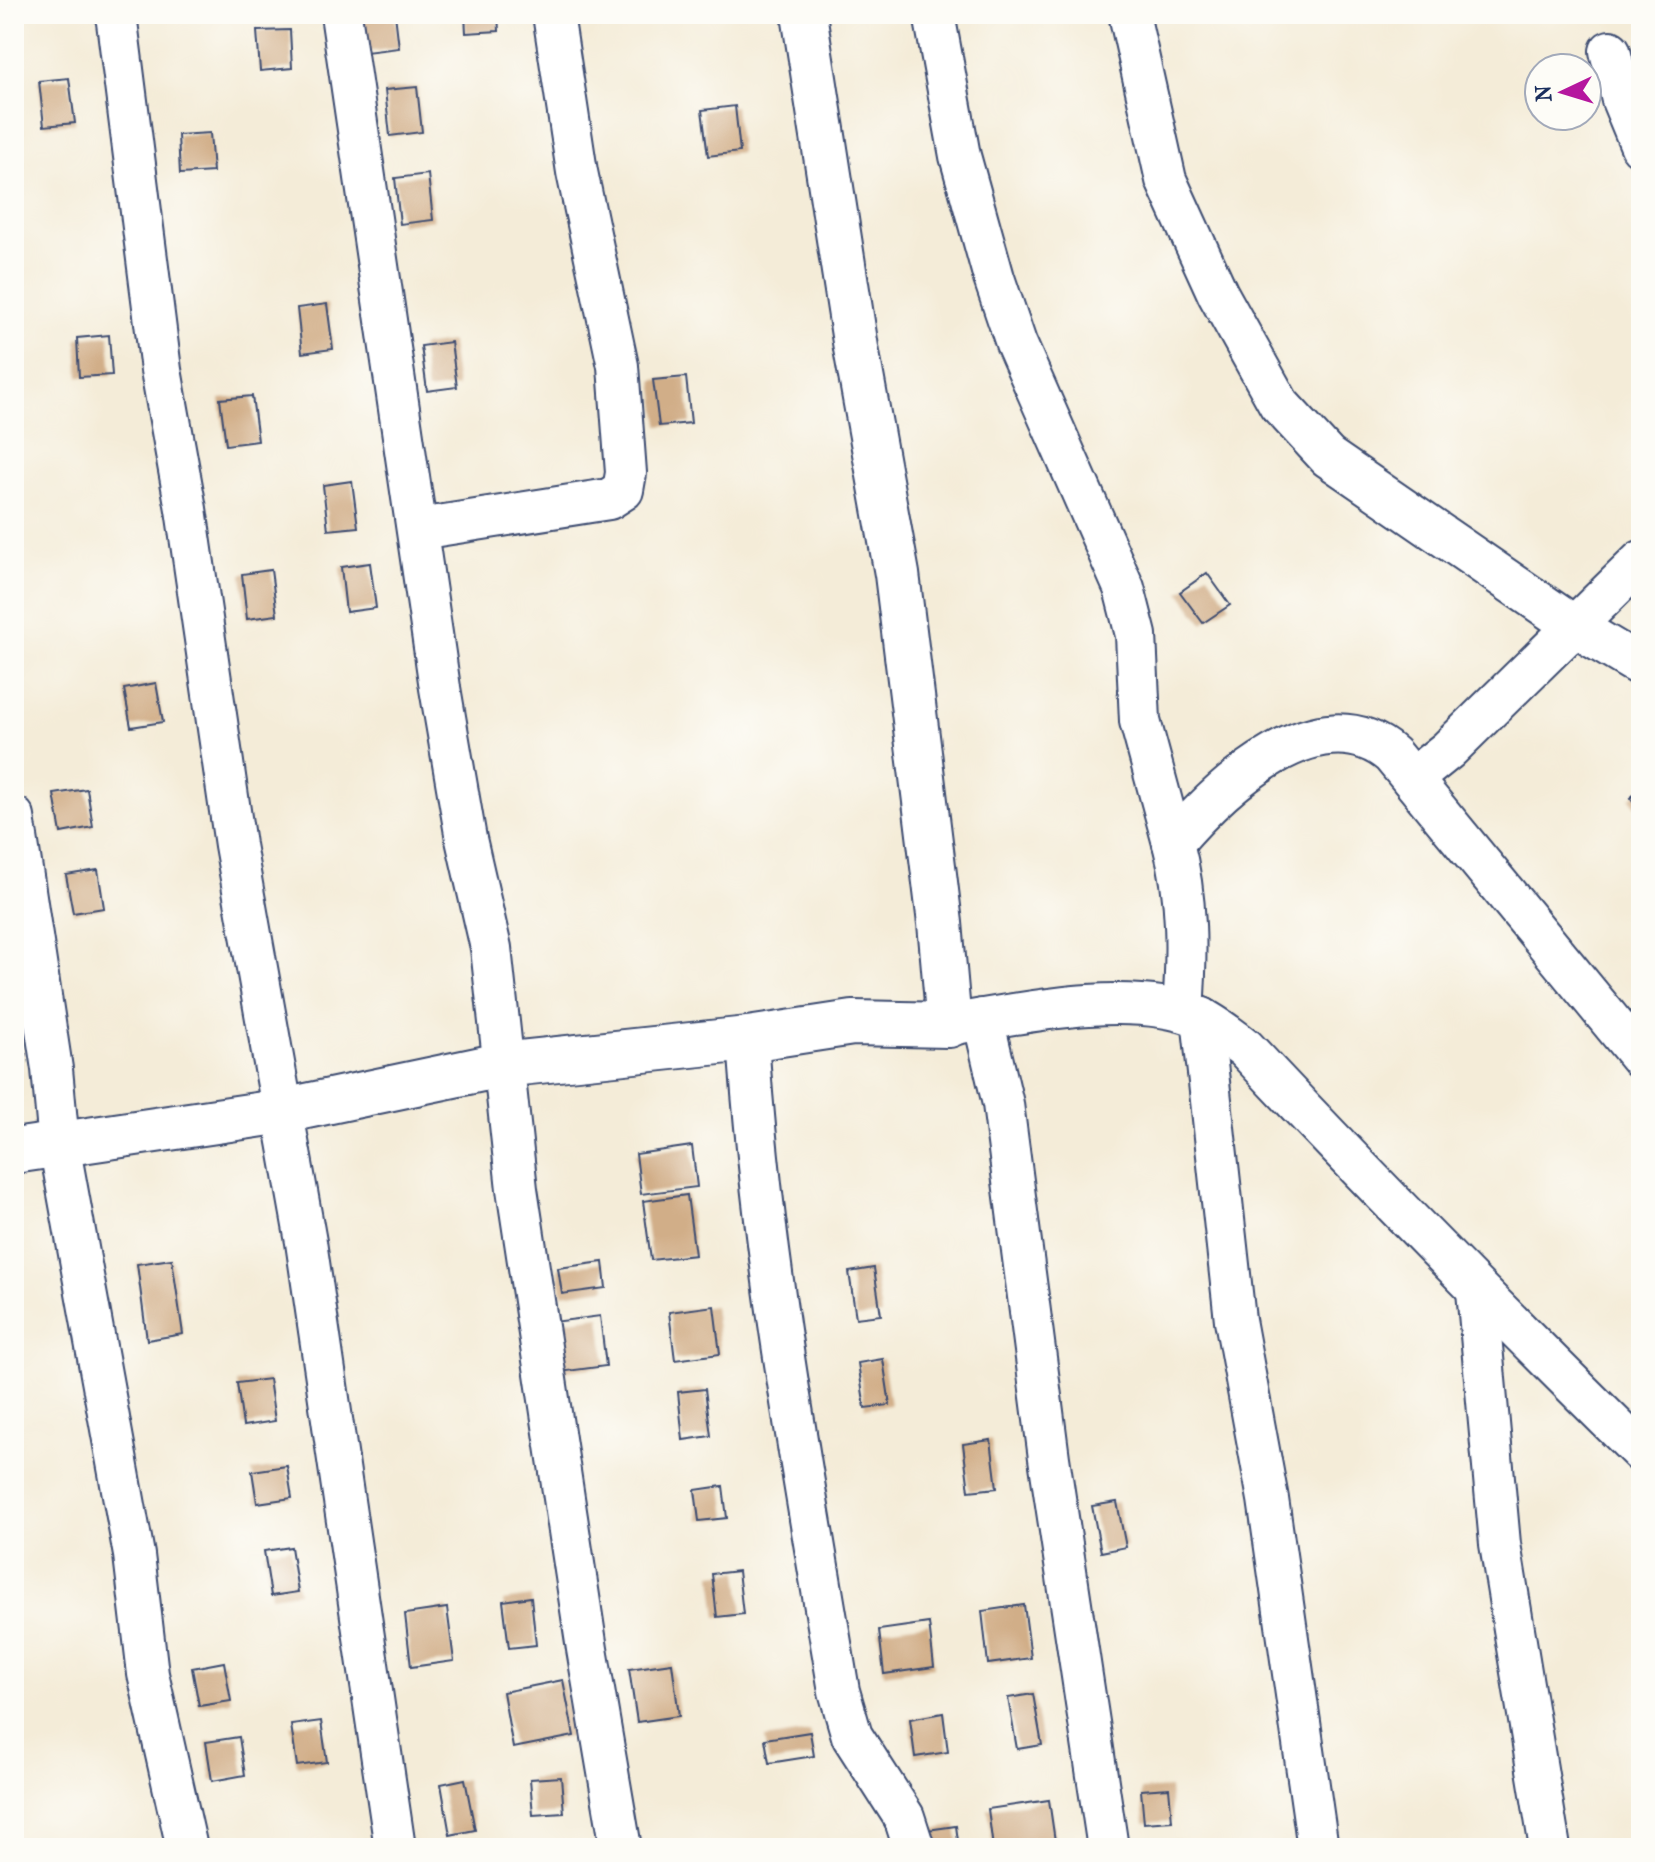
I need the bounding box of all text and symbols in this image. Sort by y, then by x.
north arrow [1523,52,1603,132]
text: N [1530,84,1558,103]

